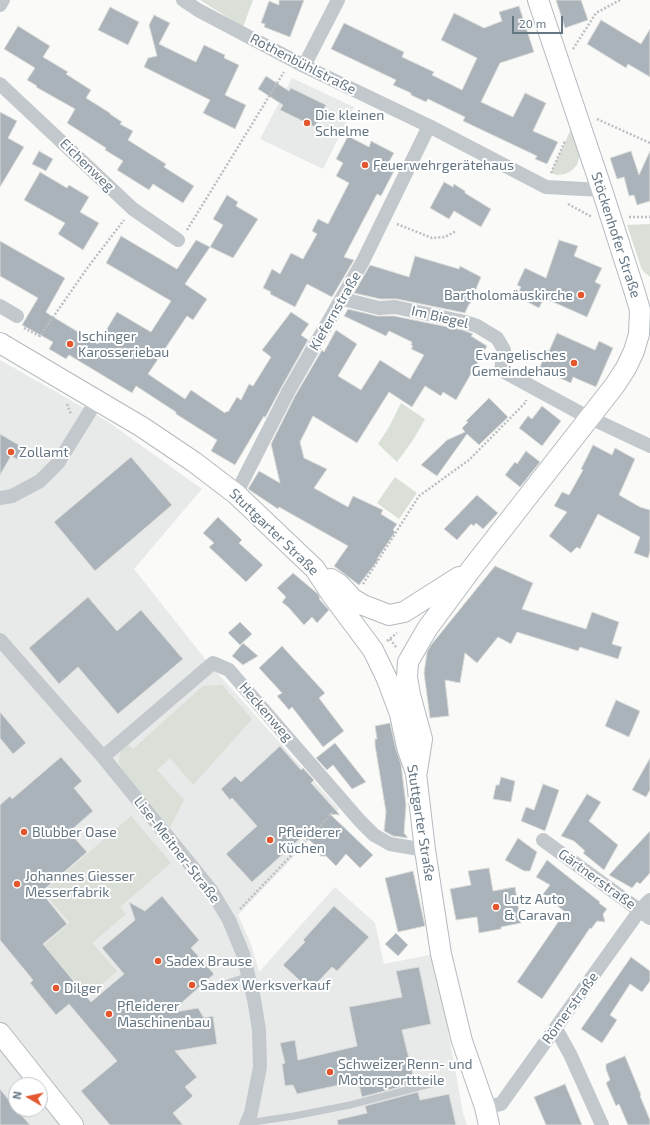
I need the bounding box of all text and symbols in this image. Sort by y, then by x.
scale bar [514,8,565,34]
text: 20 m [519,16,546,30]
street label: Rothenbühlstraße [247,30,359,98]
place label: Die kleinen Schelme [315,107,384,140]
marker: Die kleinen Schelme [302,118,312,128]
street label: Eichenweg [56,135,118,195]
place label: Feuerwehrgerätehaus [373,157,514,173]
marker: Feuerwehrgerätehaus [360,160,370,170]
street label: Stöckenhofer Straße [588,170,644,300]
street label: Kiefernstraße [306,268,364,354]
place label: Bartholomäuskirche [444,287,573,303]
marker: Bartholomäuskirche [576,290,586,300]
street label: Im Biegel [410,302,470,332]
place label: Ischinger Karosseriebau [78,328,169,360]
marker: Ischinger Karosseriebau [65,339,75,349]
place label: Evangelisches Gemeindehaus [472,347,566,380]
marker: Evangelisches Gemeindehaus [569,358,579,368]
place label: Zollamt [19,444,68,460]
marker: Zollamt [6,447,16,457]
street label: Stuttgarter Straße [226,485,322,579]
street label: Heckenweg [236,679,296,745]
street label: Stuttgarter Straße [403,764,439,882]
street label: Lise-Meitner-Straße [130,793,224,907]
place label: Blubber Oase [32,824,117,840]
place label: Pfleiderer Küchen [278,824,341,856]
marker: Blubber Oase [19,827,29,837]
marker: Pfleiderer Küchen [265,835,275,845]
street label: Gärtnerstraße [555,845,639,913]
place label: Johannes Giesser Messerfabrik [25,868,135,900]
marker: Johannes Giesser Messerfabrik [12,879,22,889]
place label: Lutz Auto & Caravan [504,891,570,924]
marker: Lutz Auto & Caravan [491,902,501,912]
place label: Sadex Brause [166,953,252,969]
marker: Sadex Brause [153,956,163,966]
street label: Römerstraße [538,969,602,1047]
place label: Sadex Werksverkauf [200,977,331,993]
place label: Dilger [64,980,102,996]
marker: Sadex Werksverkauf [187,980,197,990]
marker: Dilger [51,983,61,993]
place label: Pfleiderer Maschinenbau [117,998,210,1030]
marker: Pfleiderer Maschinenbau [104,1009,114,1019]
place label: Schweizer Renn- und Motorsporttteile [338,1056,473,1088]
marker: Schweizer Renn- und Motorsporttteile [325,1067,335,1077]
north arrow [8,1077,48,1117]
text: N [10,1090,24,1100]

